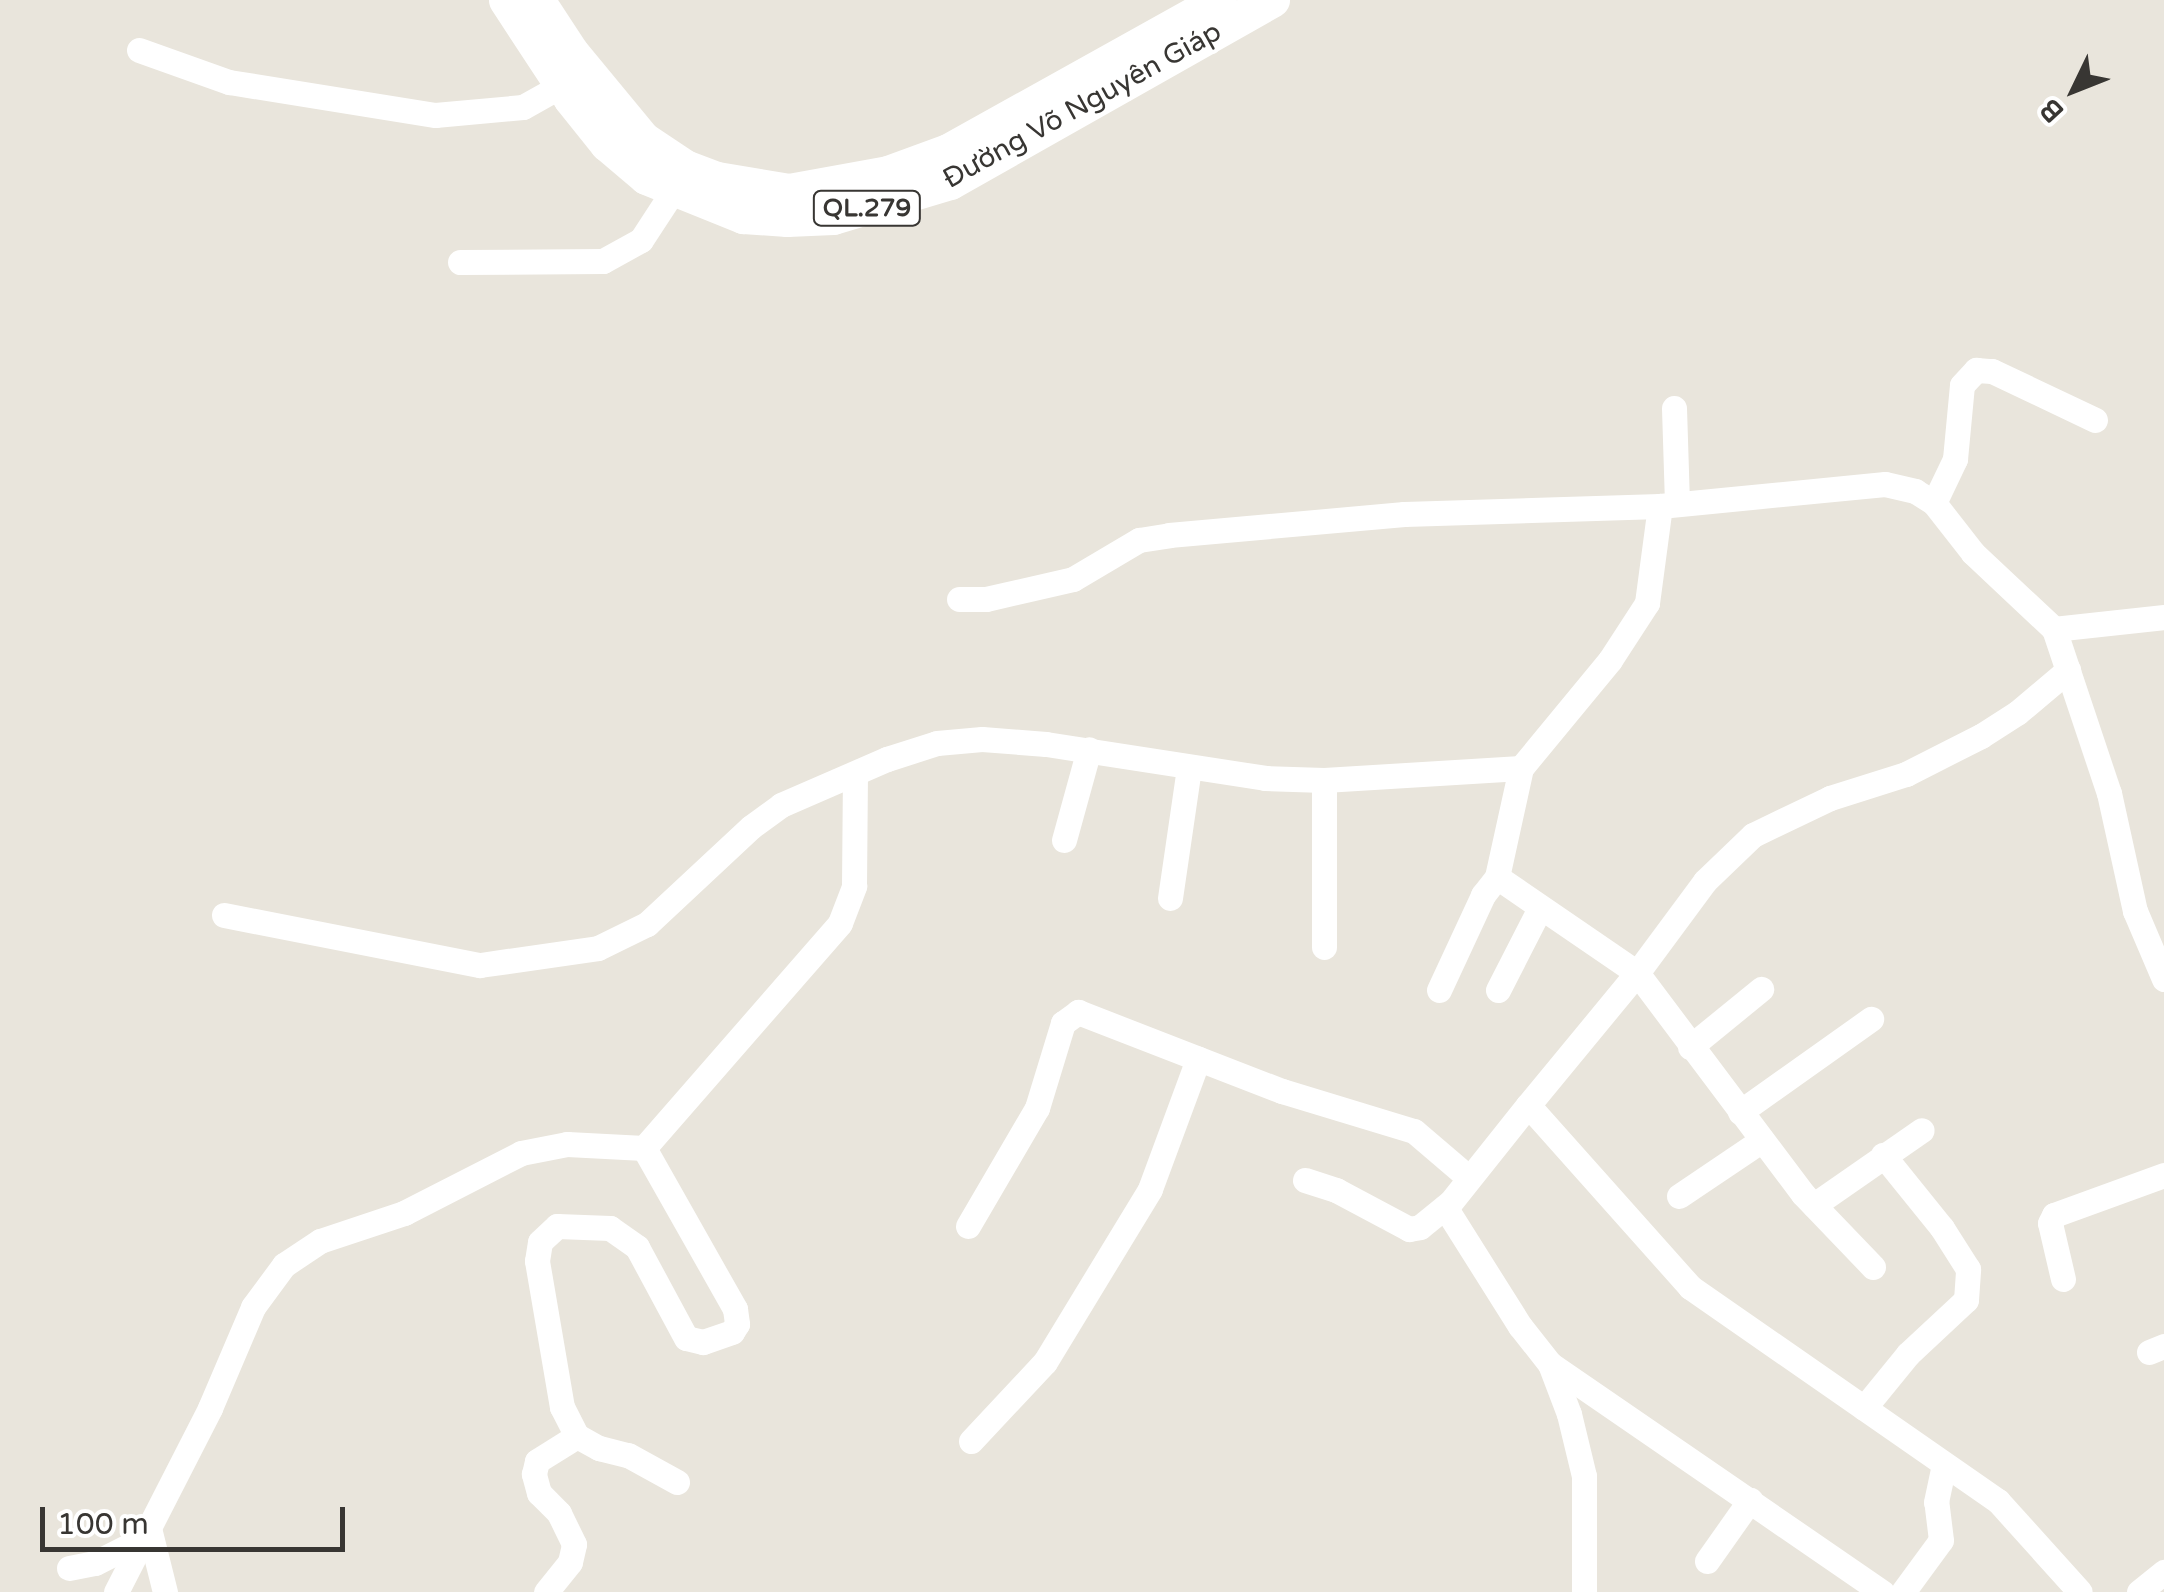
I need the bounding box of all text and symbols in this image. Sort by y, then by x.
street label: Đường Võ Nguyên Giáp [937,14,1227,196]
north arrow [2024,40,2124,140]
text: B [2033,92,2071,129]
road number: QL.279 [812,188,922,228]
scale bar [45,1487,350,1549]
text: 100 m [57,1506,149,1543]

